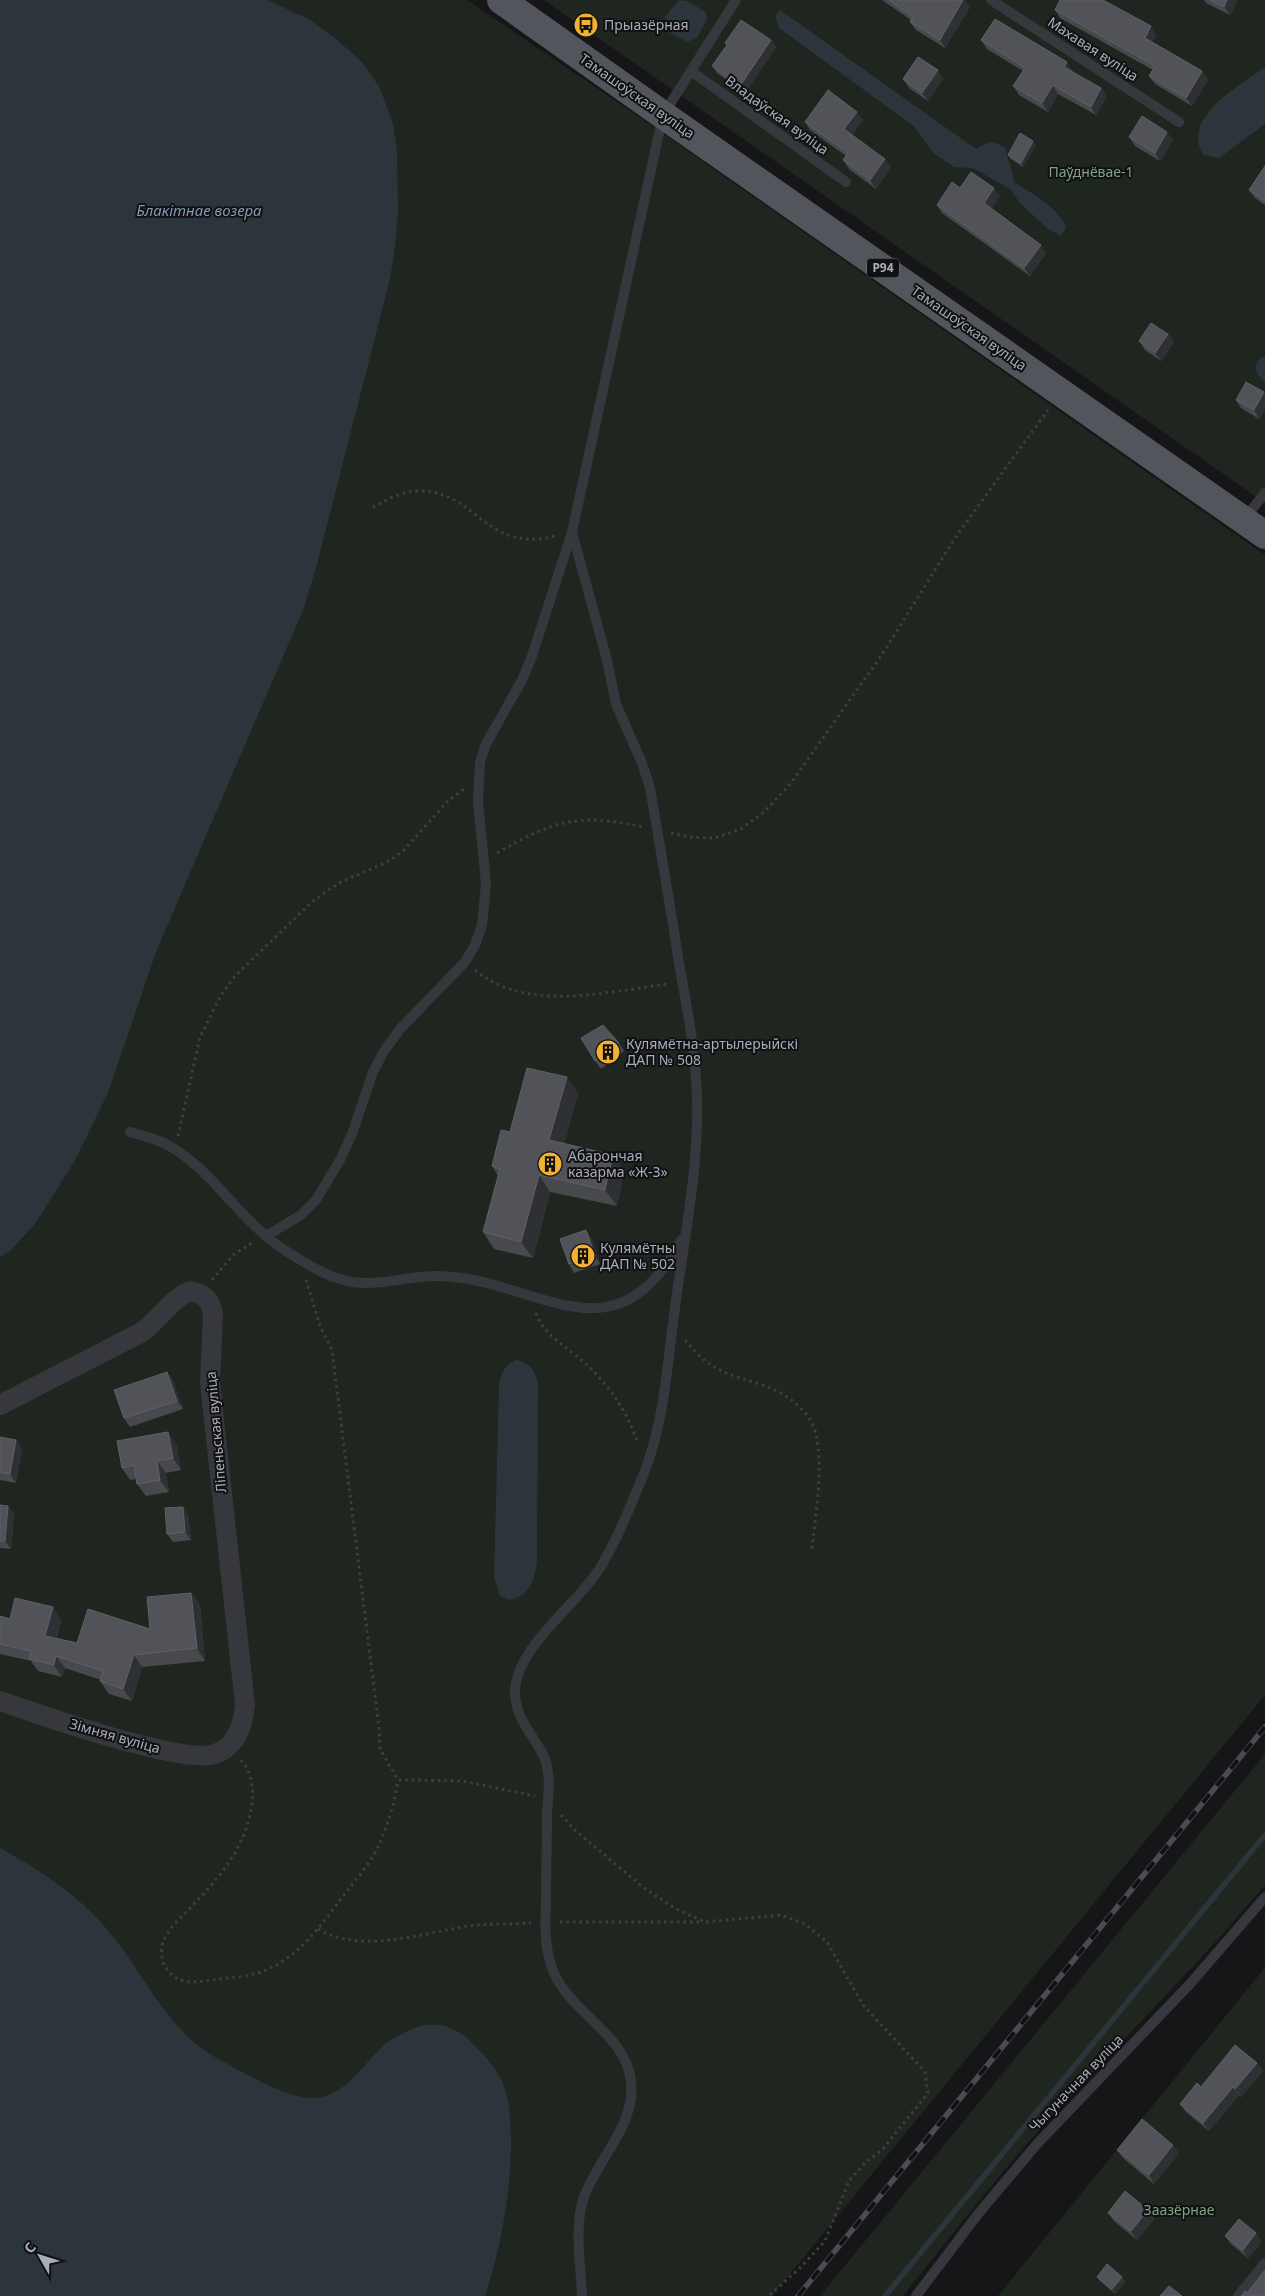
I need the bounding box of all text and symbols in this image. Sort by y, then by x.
bus stop icon: Прыазёрная [573,12,599,38]
street label: Махавая вуліца [1044,12,1142,85]
place label: Прыазёрная [604,15,689,34]
street label: Тамашоўская вуліца [576,49,699,143]
street label: Владаўская вуліца [722,71,833,159]
park label: Паўднёвае-1 [1048,162,1134,181]
water label: Блакітнае возера [136,200,262,220]
road number: Р94 [867,258,899,278]
street label: Тамашоўская вуліца [908,281,1031,375]
place label: Кулямётна-артылерыйскі ДАП № 508 [626,1034,798,1069]
building icon: Кулямётна-артылерыйскі ДАП № 508 [595,1039,621,1065]
place label: Абарончая казарма «Ж-З» [568,1146,668,1181]
building icon: Абарончая казарма «Ж-З» [537,1151,563,1177]
place label: Кулямётны ДАП № 502 [600,1238,675,1273]
building icon: Кулямётны ДАП № 502 [570,1243,596,1269]
street label: Ліпеньская вуліца [201,1371,230,1494]
street label: Зімняя вуліца [68,1714,163,1757]
street label: Чыгуначная вуліца [1024,2030,1127,2135]
park label: Заазёрнае [1144,2200,1215,2219]
north arrow [15,2231,65,2281]
text: С [19,2238,40,2257]

